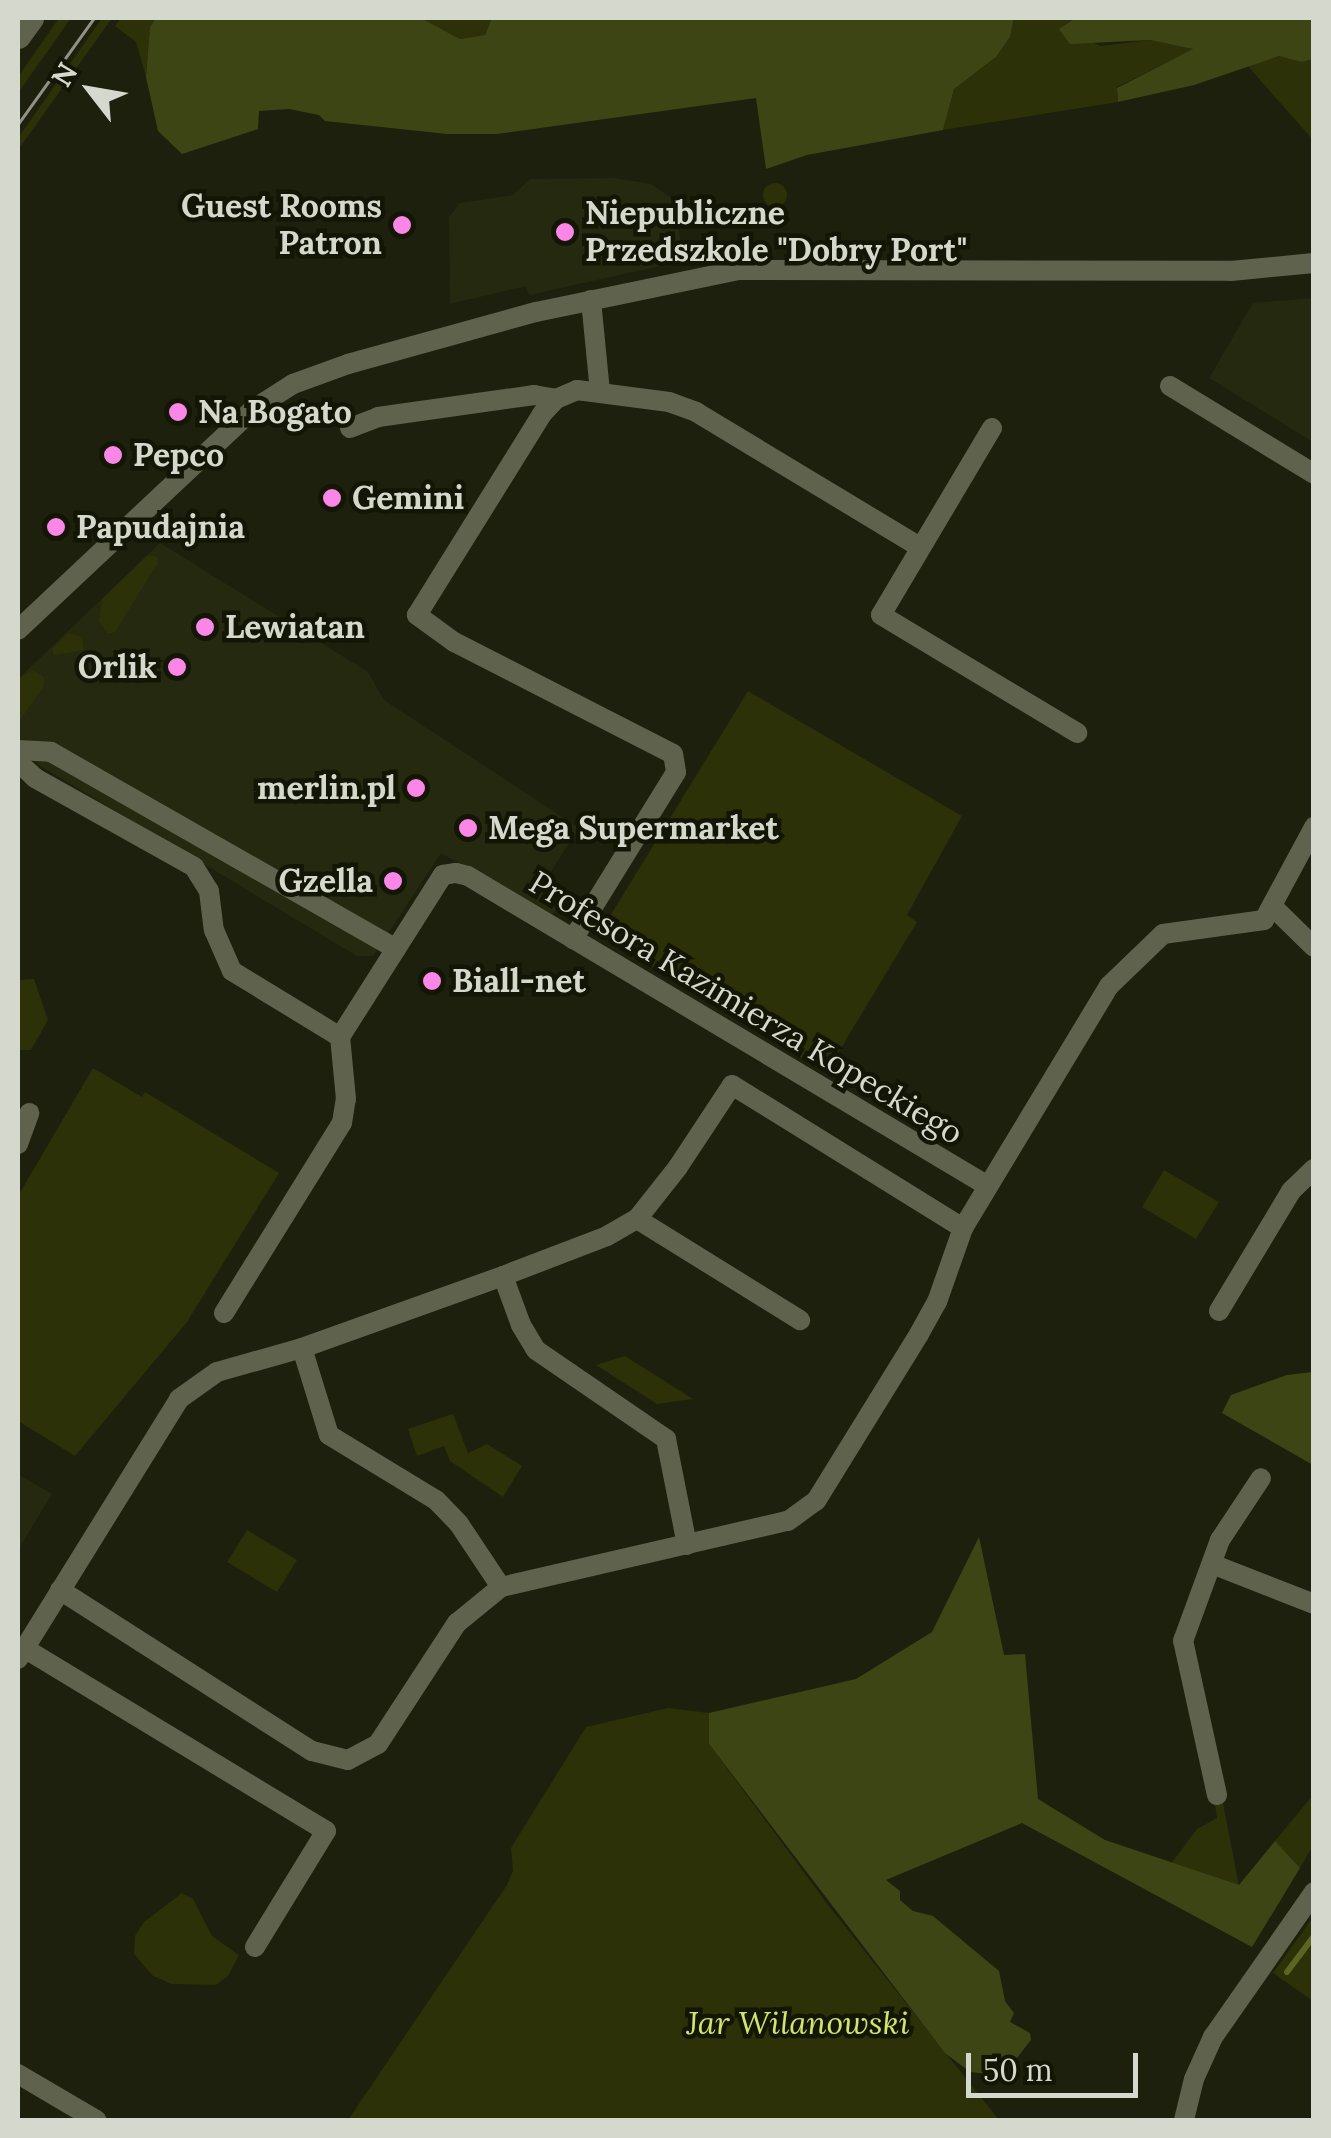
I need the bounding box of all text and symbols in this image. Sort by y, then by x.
north arrow [40,40,140,140]
text: N [43,56,85,93]
place label: Guest Rooms Patron [181,188,382,263]
place label: Niepubliczne Przedszkole "Dobry Port" [585,195,967,270]
marker: Guest Rooms Patron [391,214,413,236]
marker: Niepubliczne Przedszkole "Dobry Port" [554,221,576,243]
place label: Na Bogato [198,393,352,431]
marker: Na Bogato [167,401,189,423]
place label: Pepco [133,436,224,474]
marker: Pepco [102,444,124,466]
place label: Gemini [352,479,464,517]
marker: Gemini [321,487,343,509]
place label: Papudajnia [76,508,245,546]
marker: Papudajnia [45,516,67,538]
place label: Lewiatan [225,608,365,646]
marker: Lewiatan [194,616,216,638]
place label: Orlik [78,648,157,686]
marker: Orlik [166,656,188,678]
place label: merlin.pl [257,769,396,807]
marker: merlin.pl [405,777,427,799]
place label: Mega Supermarket [488,809,779,847]
marker: Mega Supermarket [457,817,479,839]
place label: Gzella [278,862,373,900]
street label: Profesora Kazimierza Kopeckiego [522,863,970,1153]
marker: Gzella [382,870,404,892]
place label: Biall-net [452,962,586,1000]
marker: Biall-net [421,970,443,992]
park label: Jar Wilanowski [687,2004,909,2042]
scale bar [971,2033,1144,2095]
text: 50 m [983,2051,1053,2089]

